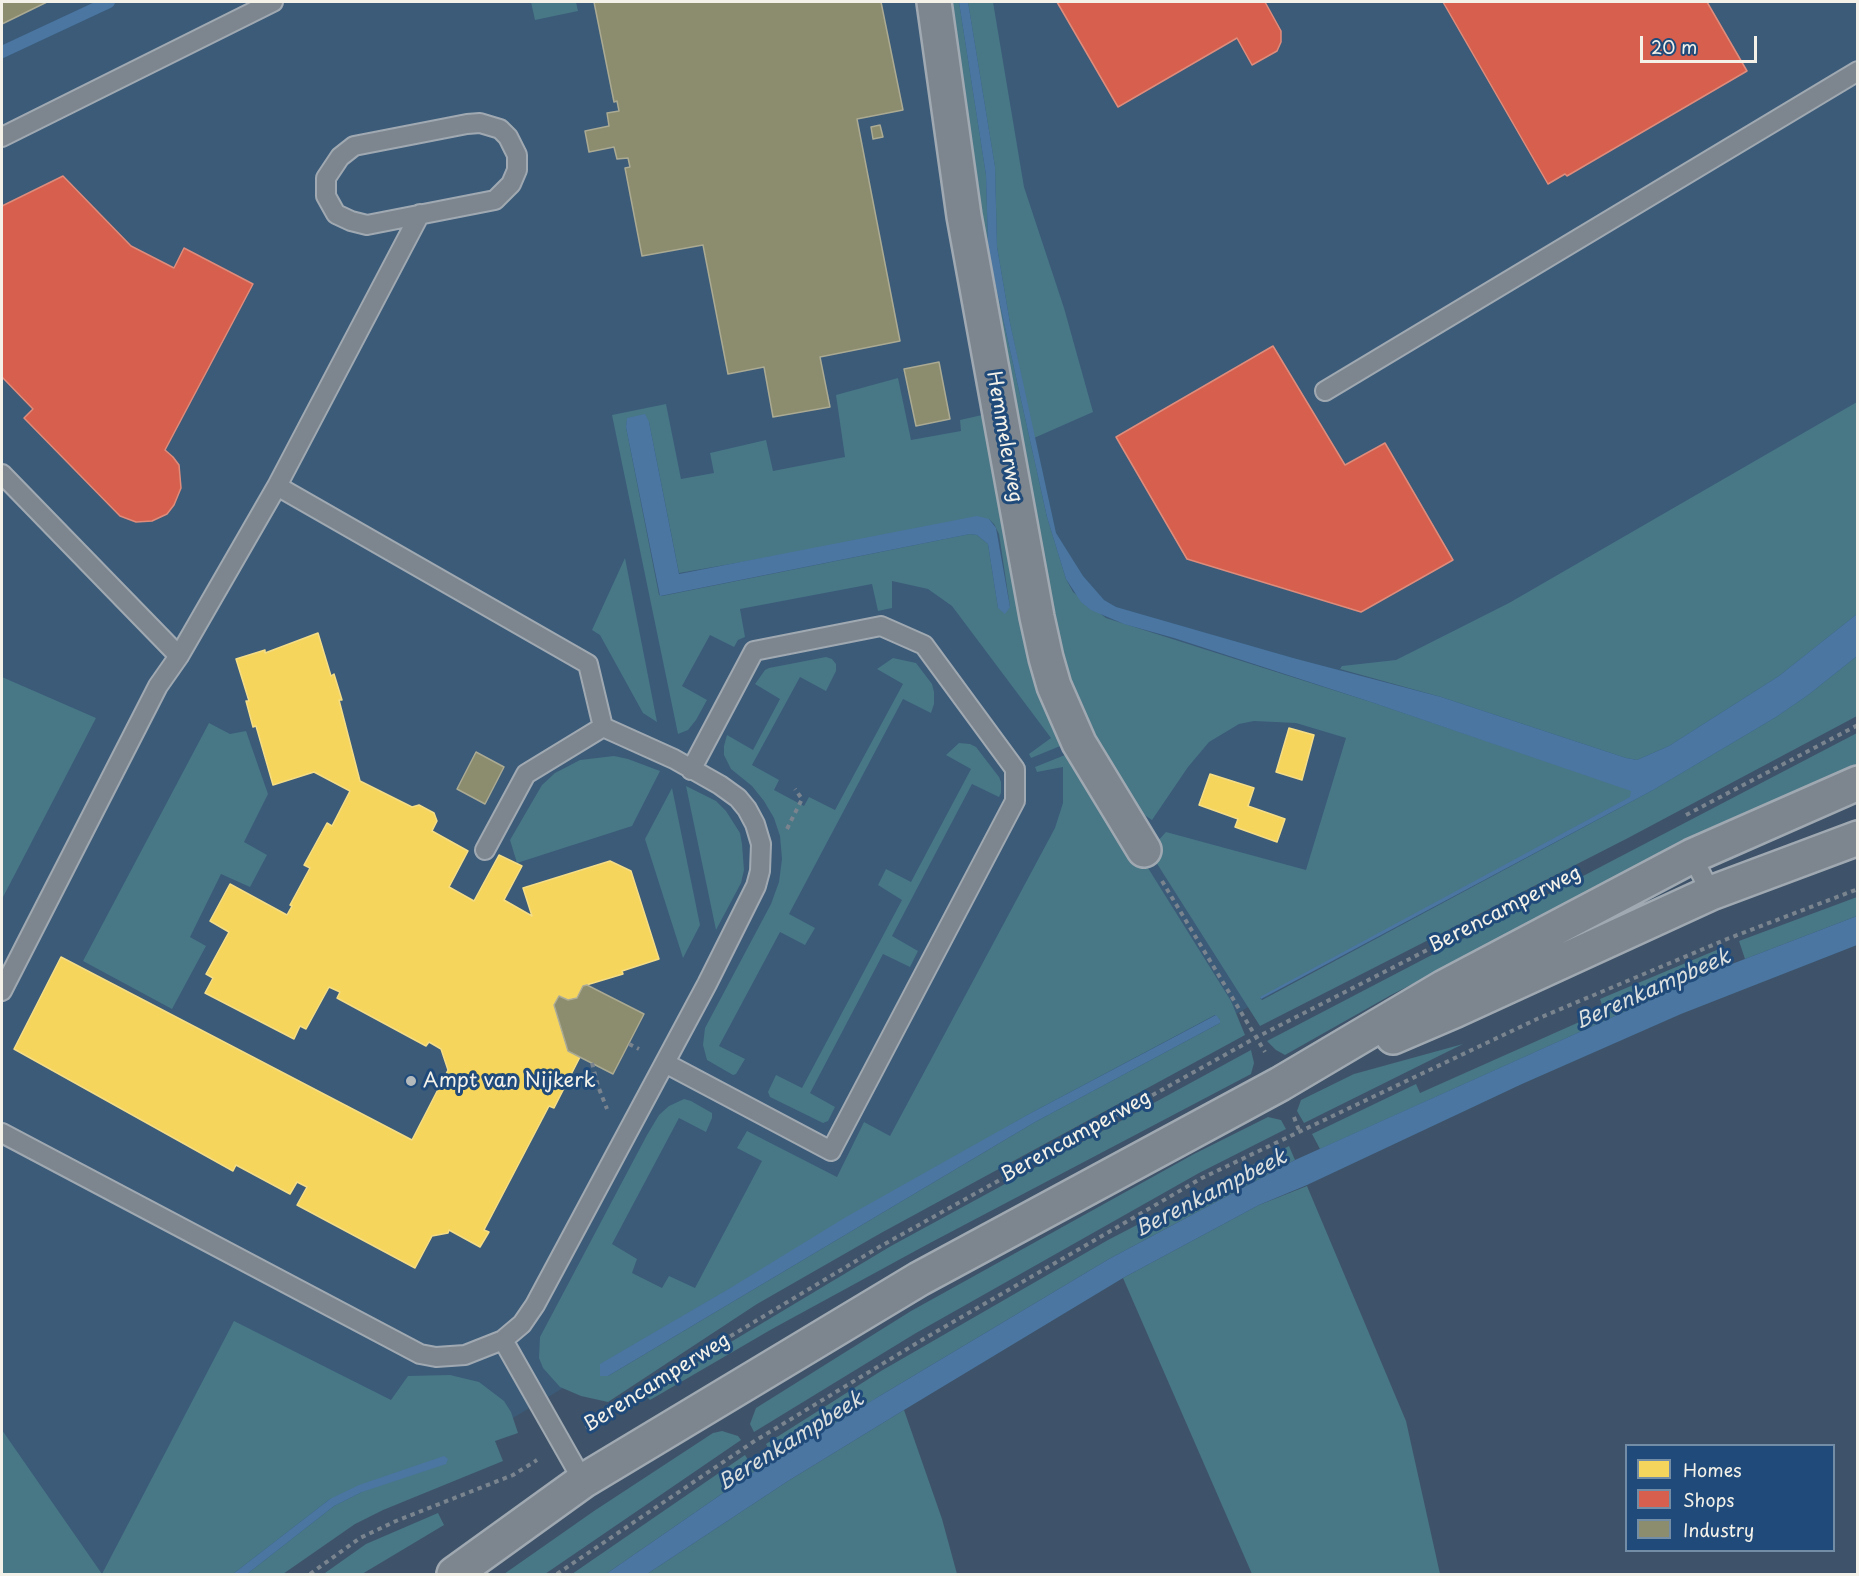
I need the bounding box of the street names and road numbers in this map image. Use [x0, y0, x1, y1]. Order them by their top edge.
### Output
street label: Hemmelerweg [981, 369, 1027, 505]
street label: Berencamperweg [1425, 861, 1585, 959]
street label: Berencamperweg [997, 1086, 1155, 1188]
street label: Berencamperweg [579, 1328, 735, 1438]

